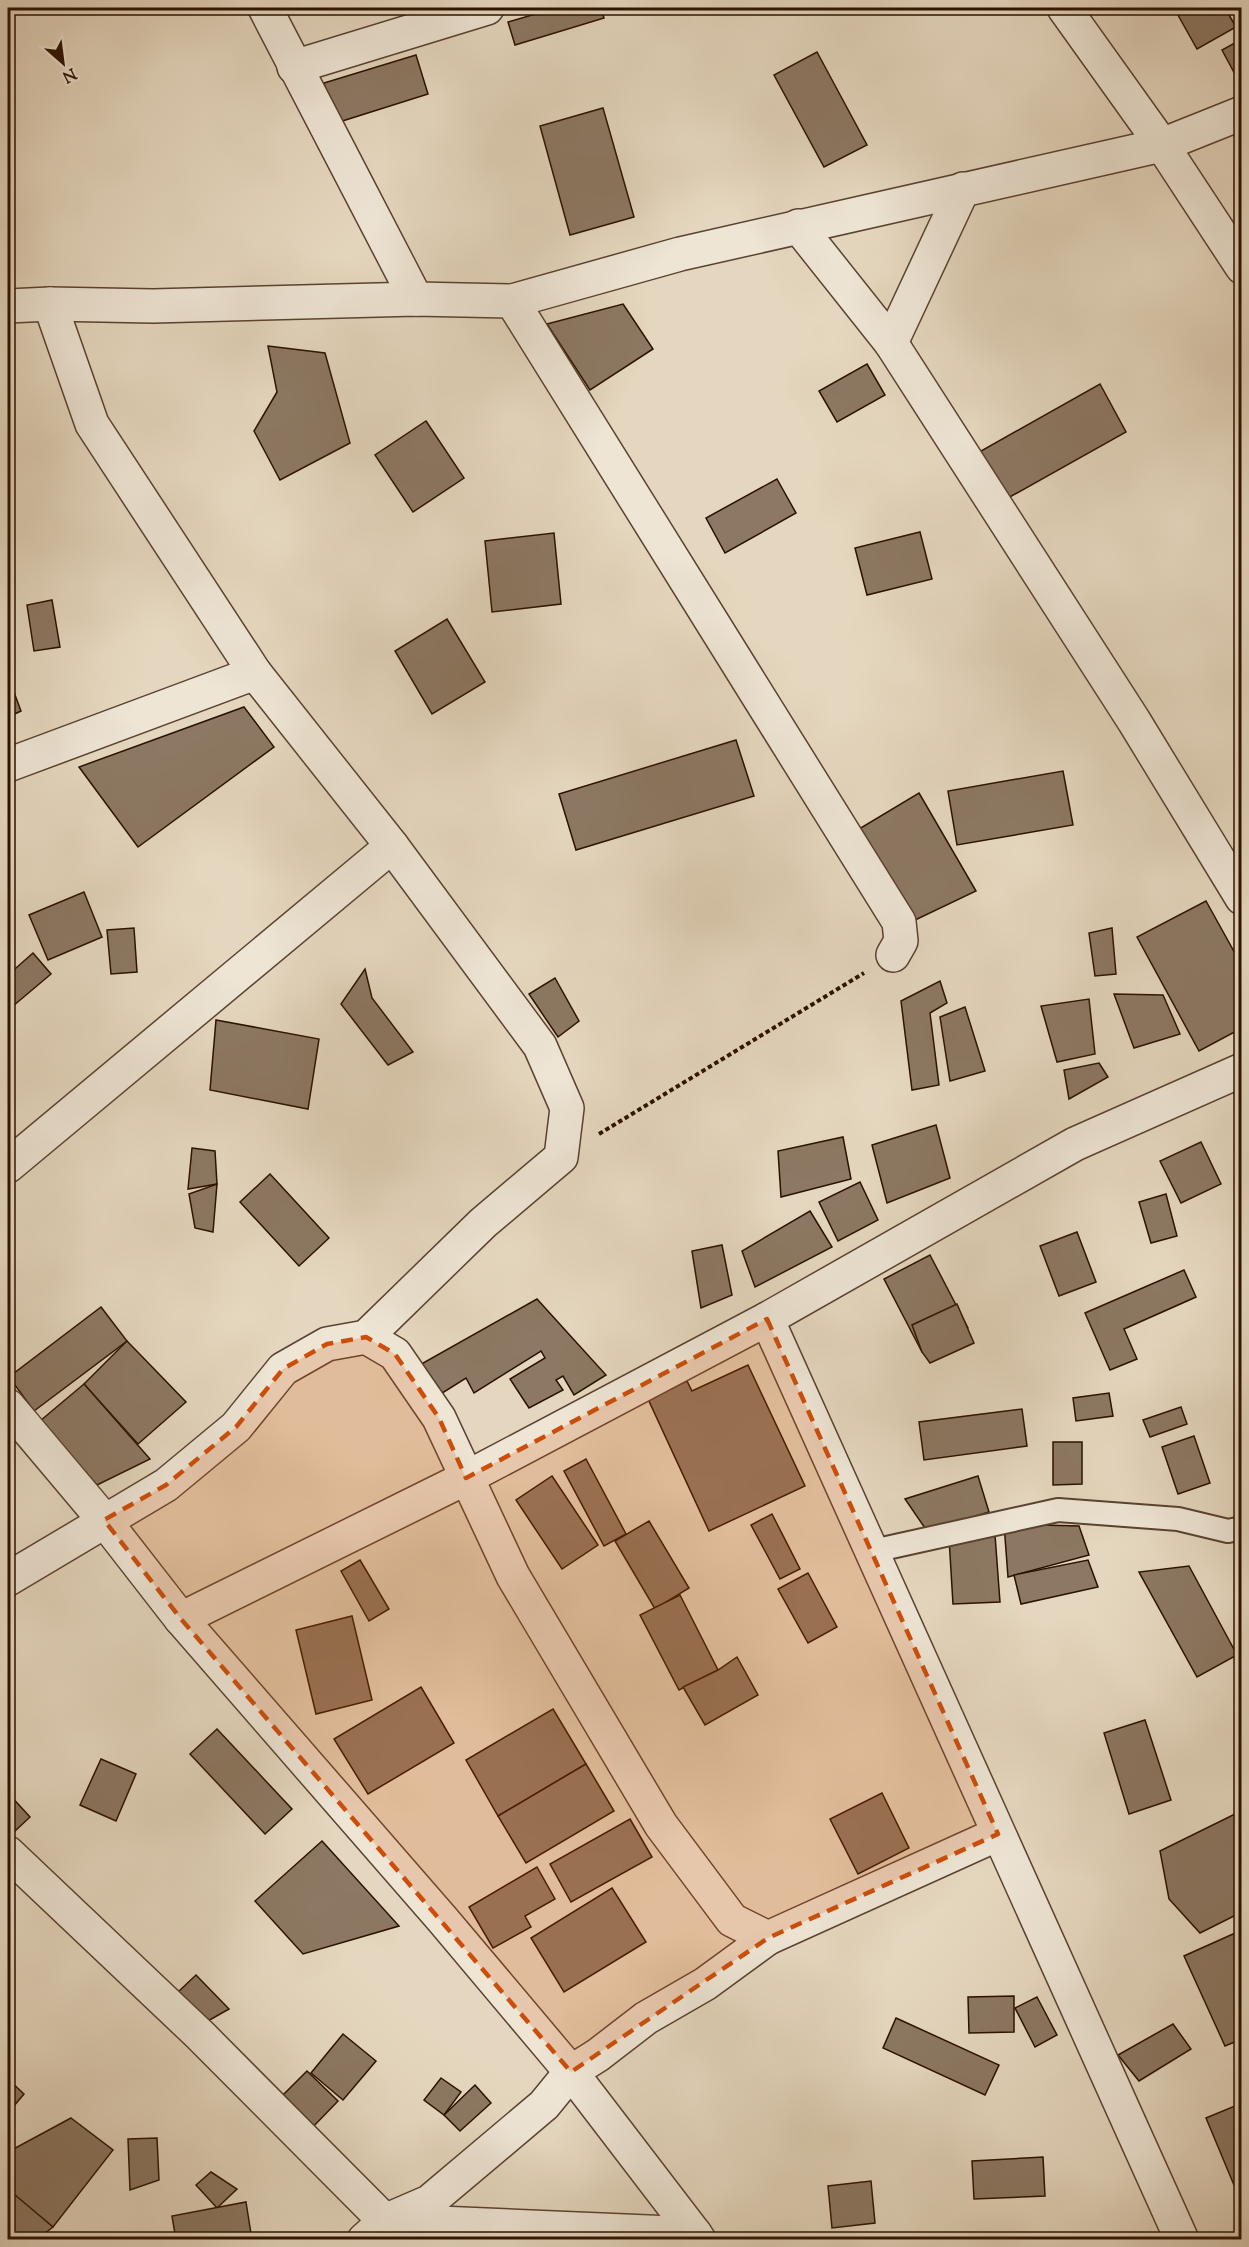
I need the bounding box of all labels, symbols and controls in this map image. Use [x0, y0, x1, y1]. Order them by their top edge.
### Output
north arrow [33, 33, 93, 93]
text: N [58, 61, 80, 87]

